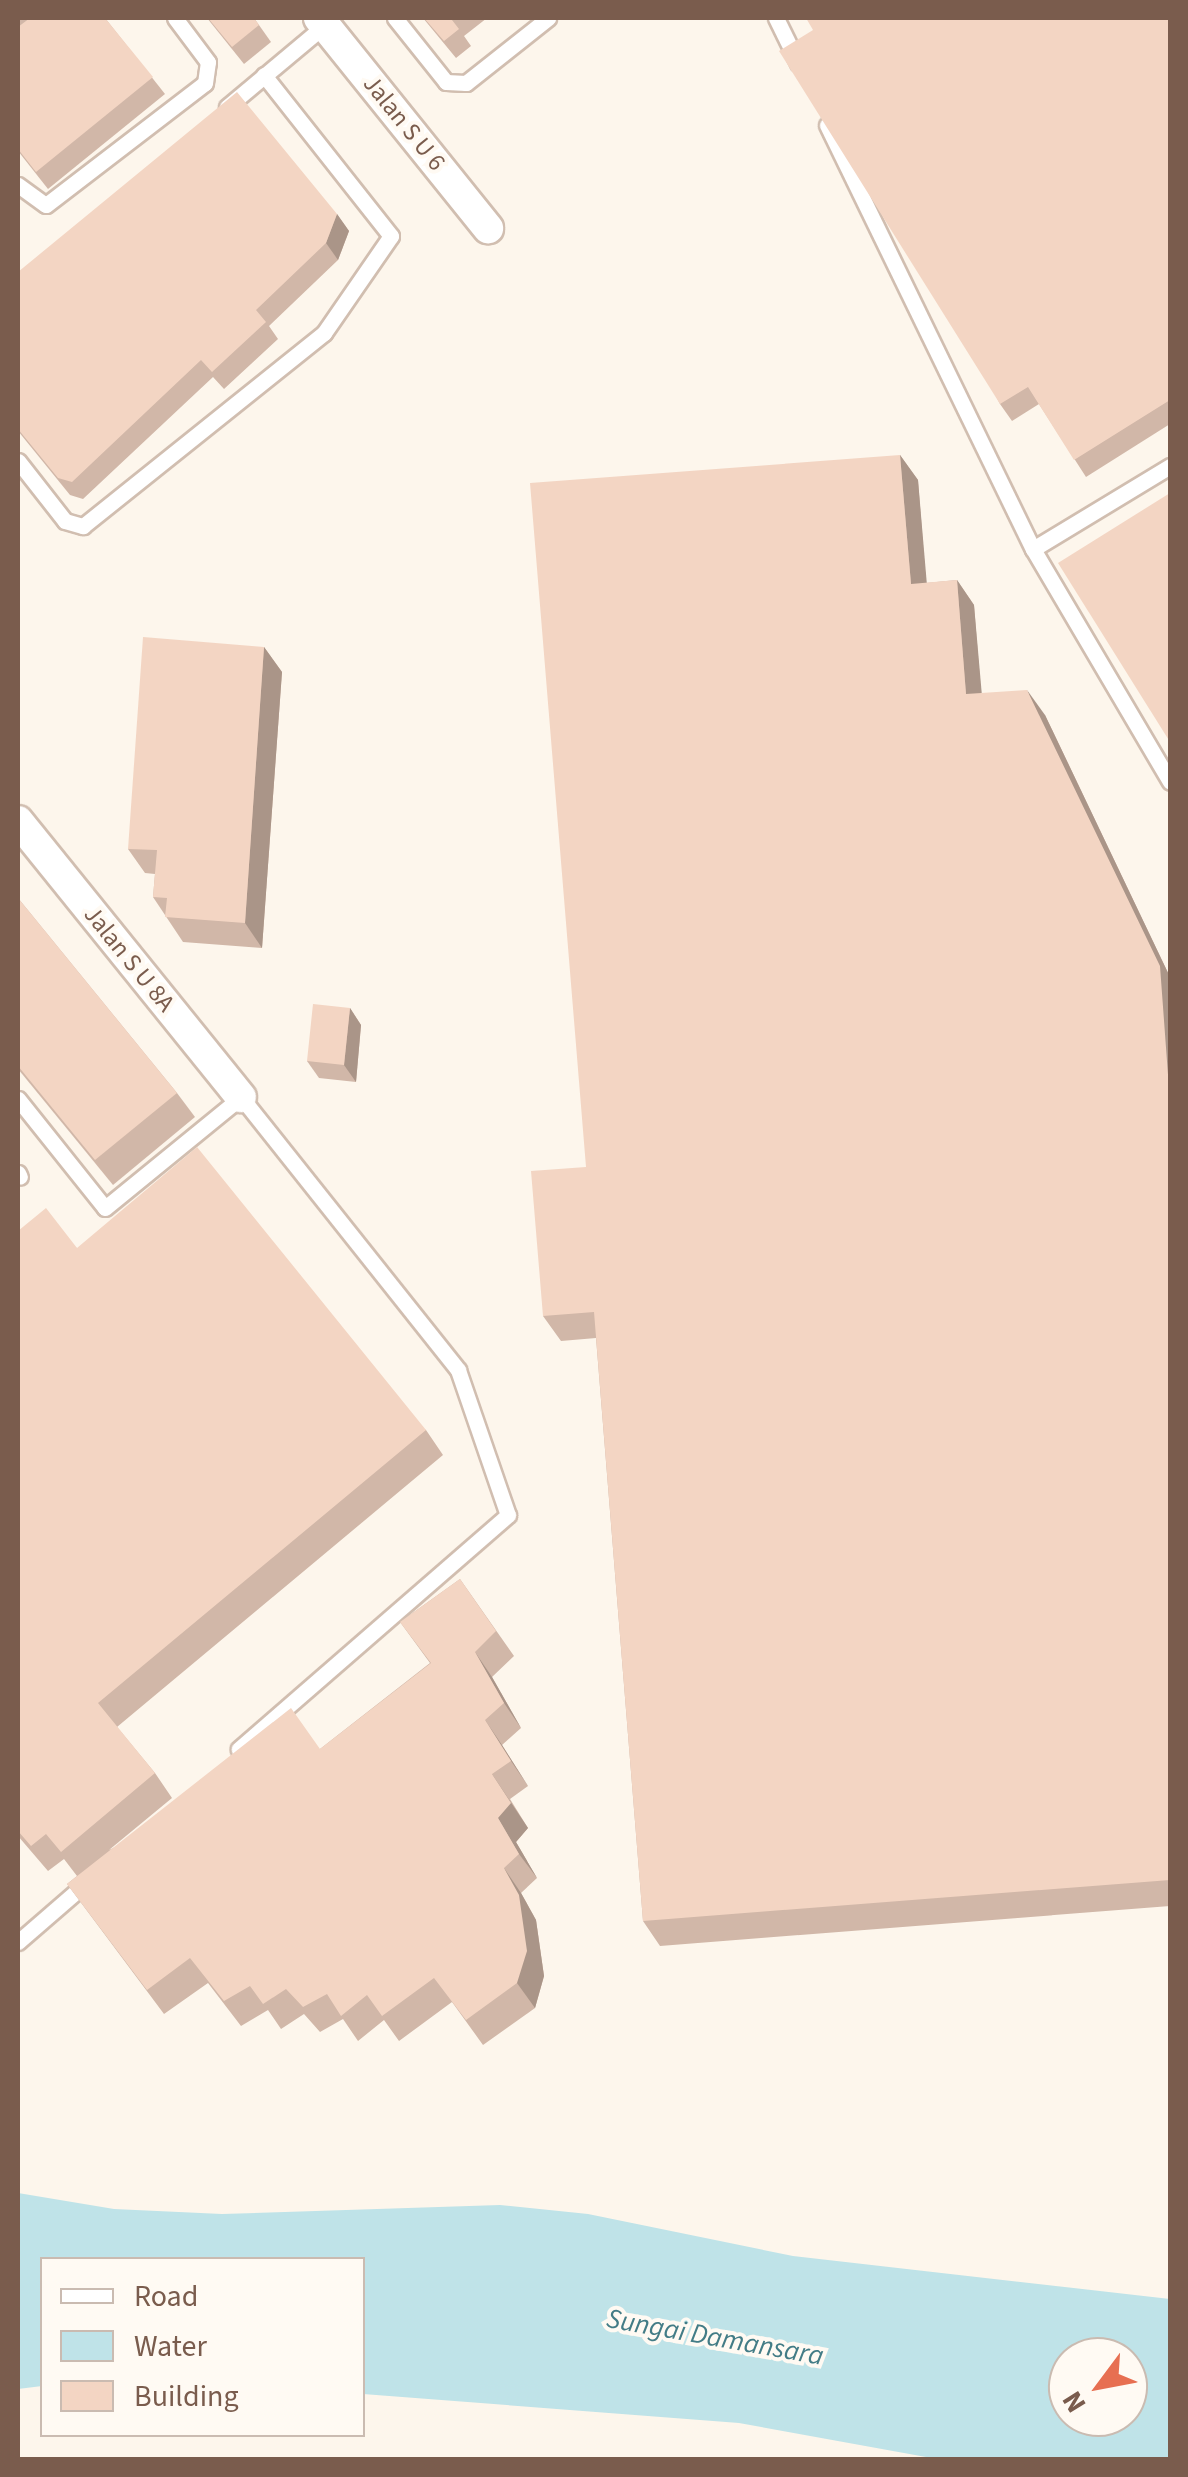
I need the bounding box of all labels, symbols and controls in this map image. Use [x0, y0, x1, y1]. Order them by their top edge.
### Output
street label: Jalan S U 6 [356, 69, 452, 177]
street label: Jalan S U 8A [77, 900, 181, 1018]
legend [40, 2257, 365, 2437]
text: Road [134, 2275, 198, 2318]
water label: Sungai Damansara [604, 2301, 826, 2373]
text: Water [134, 2325, 207, 2368]
north arrow [1048, 2337, 1148, 2437]
text: Building [134, 2375, 239, 2418]
text: N [1052, 2383, 1096, 2420]

